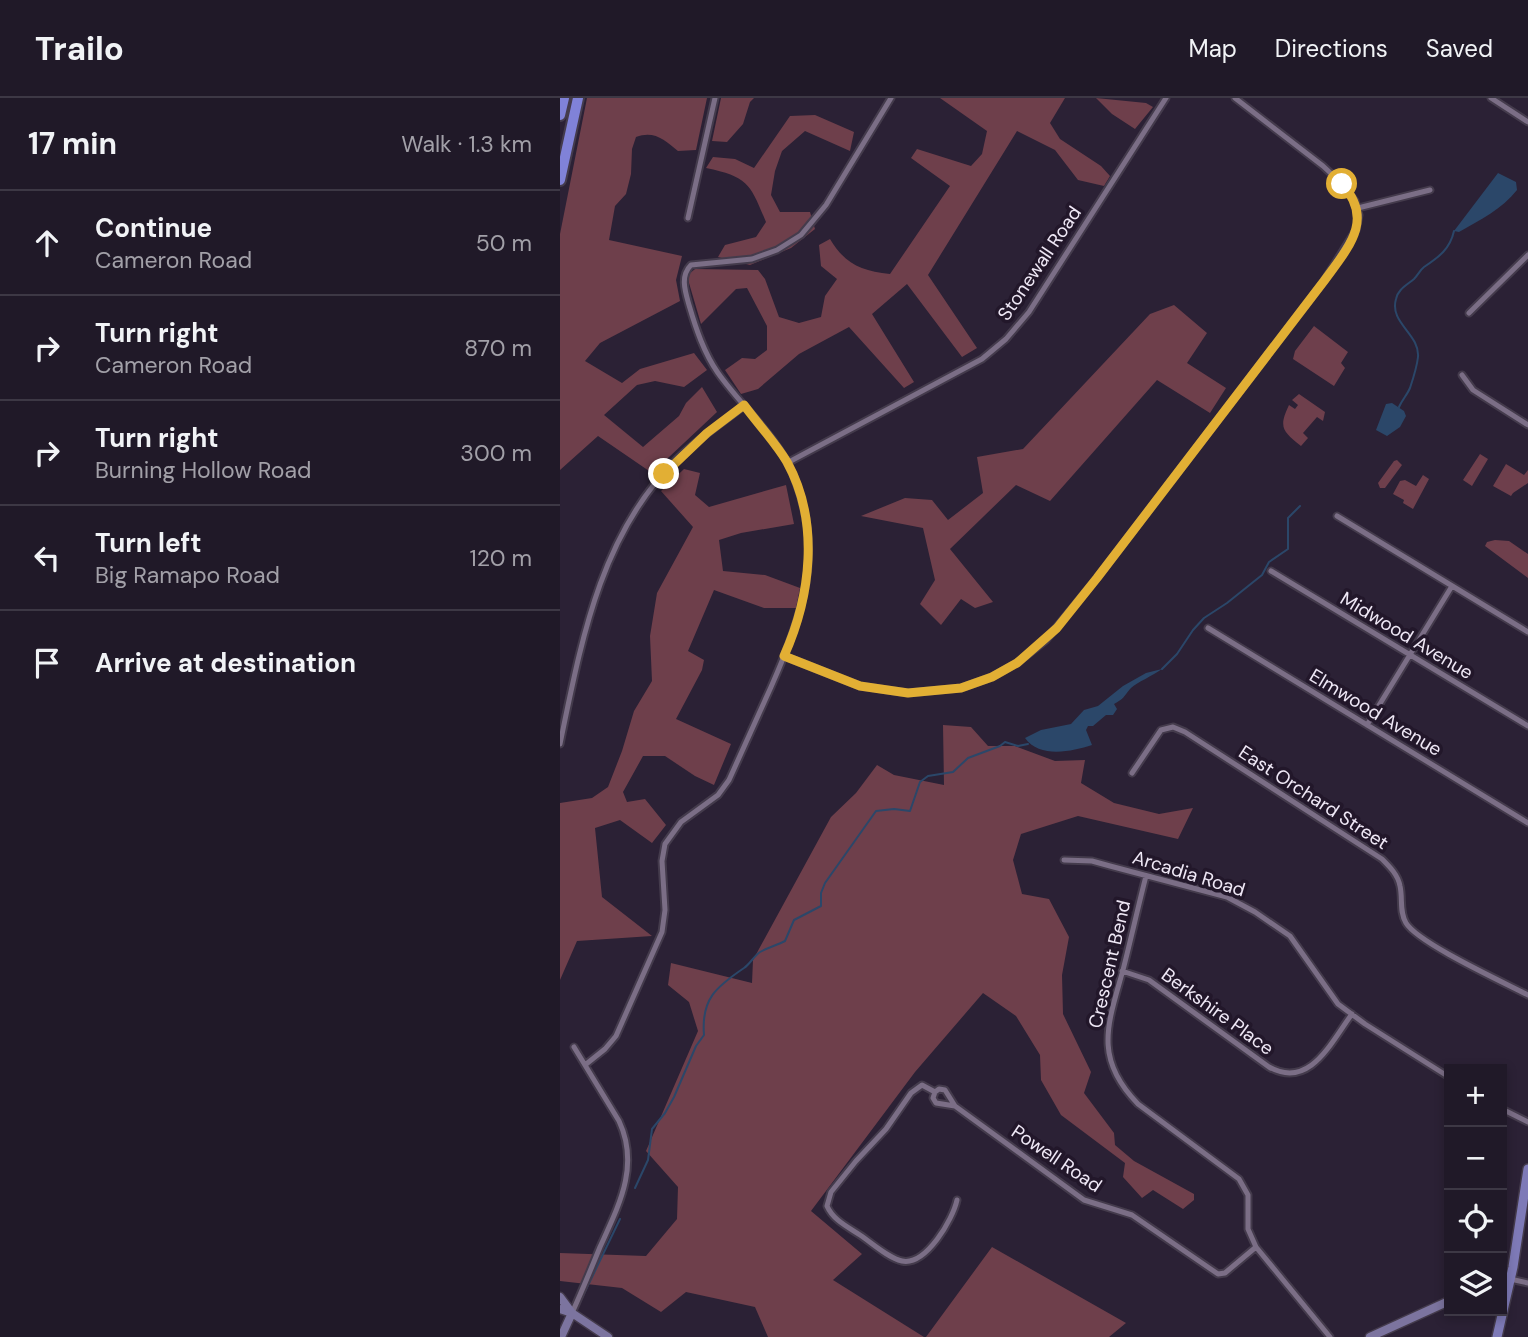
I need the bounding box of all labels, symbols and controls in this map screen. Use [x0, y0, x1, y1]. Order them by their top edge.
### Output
text: Trailo [35, 27, 124, 70]
text: Map [1189, 33, 1237, 64]
text: Directions [1275, 33, 1388, 64]
text: Saved [1426, 33, 1493, 64]
text: 17 min [28, 124, 117, 163]
text: Walk · 1.3 km [401, 129, 532, 159]
route start [1326, 168, 1357, 199]
street label: Stonewall Road [992, 201, 1087, 325]
text: Continue [95, 211, 212, 245]
icon: ahead [28, 224, 66, 262]
text: 50 m [476, 228, 532, 258]
text: Cameron Road [95, 245, 252, 275]
text: Turn right [95, 316, 219, 350]
icon: right [28, 329, 66, 367]
text: 870 m [464, 333, 532, 363]
text: Cameron Road [95, 350, 252, 380]
text: Turn right [95, 421, 219, 455]
icon: right [28, 434, 66, 472]
text: 300 m [460, 438, 532, 468]
text: Burning Hollow Road [95, 455, 311, 485]
route end [648, 458, 679, 489]
text: Turn left [95, 526, 202, 560]
icon: left [28, 539, 66, 577]
text: 120 m [469, 543, 532, 573]
text: Big Ramapo Road [95, 560, 280, 590]
street label: Midwood Avenue [1336, 586, 1478, 685]
icon: arrive [28, 644, 66, 682]
text: Arrive at destination [95, 646, 356, 680]
street label: Elmwood Avenue [1305, 663, 1447, 762]
street label: East Orchard Street [1234, 740, 1393, 855]
street label: Arcadia Road [1129, 844, 1248, 902]
street label: Crescent Bend [1083, 898, 1136, 1031]
street label: Berkshire Place [1157, 962, 1279, 1061]
map controls [1444, 1064, 1507, 1316]
button: + [1444, 1064, 1507, 1127]
street label: Powell Road [1007, 1119, 1107, 1198]
button: − [1444, 1127, 1507, 1190]
button: locate [1444, 1190, 1507, 1253]
button: layers [1444, 1253, 1507, 1316]

